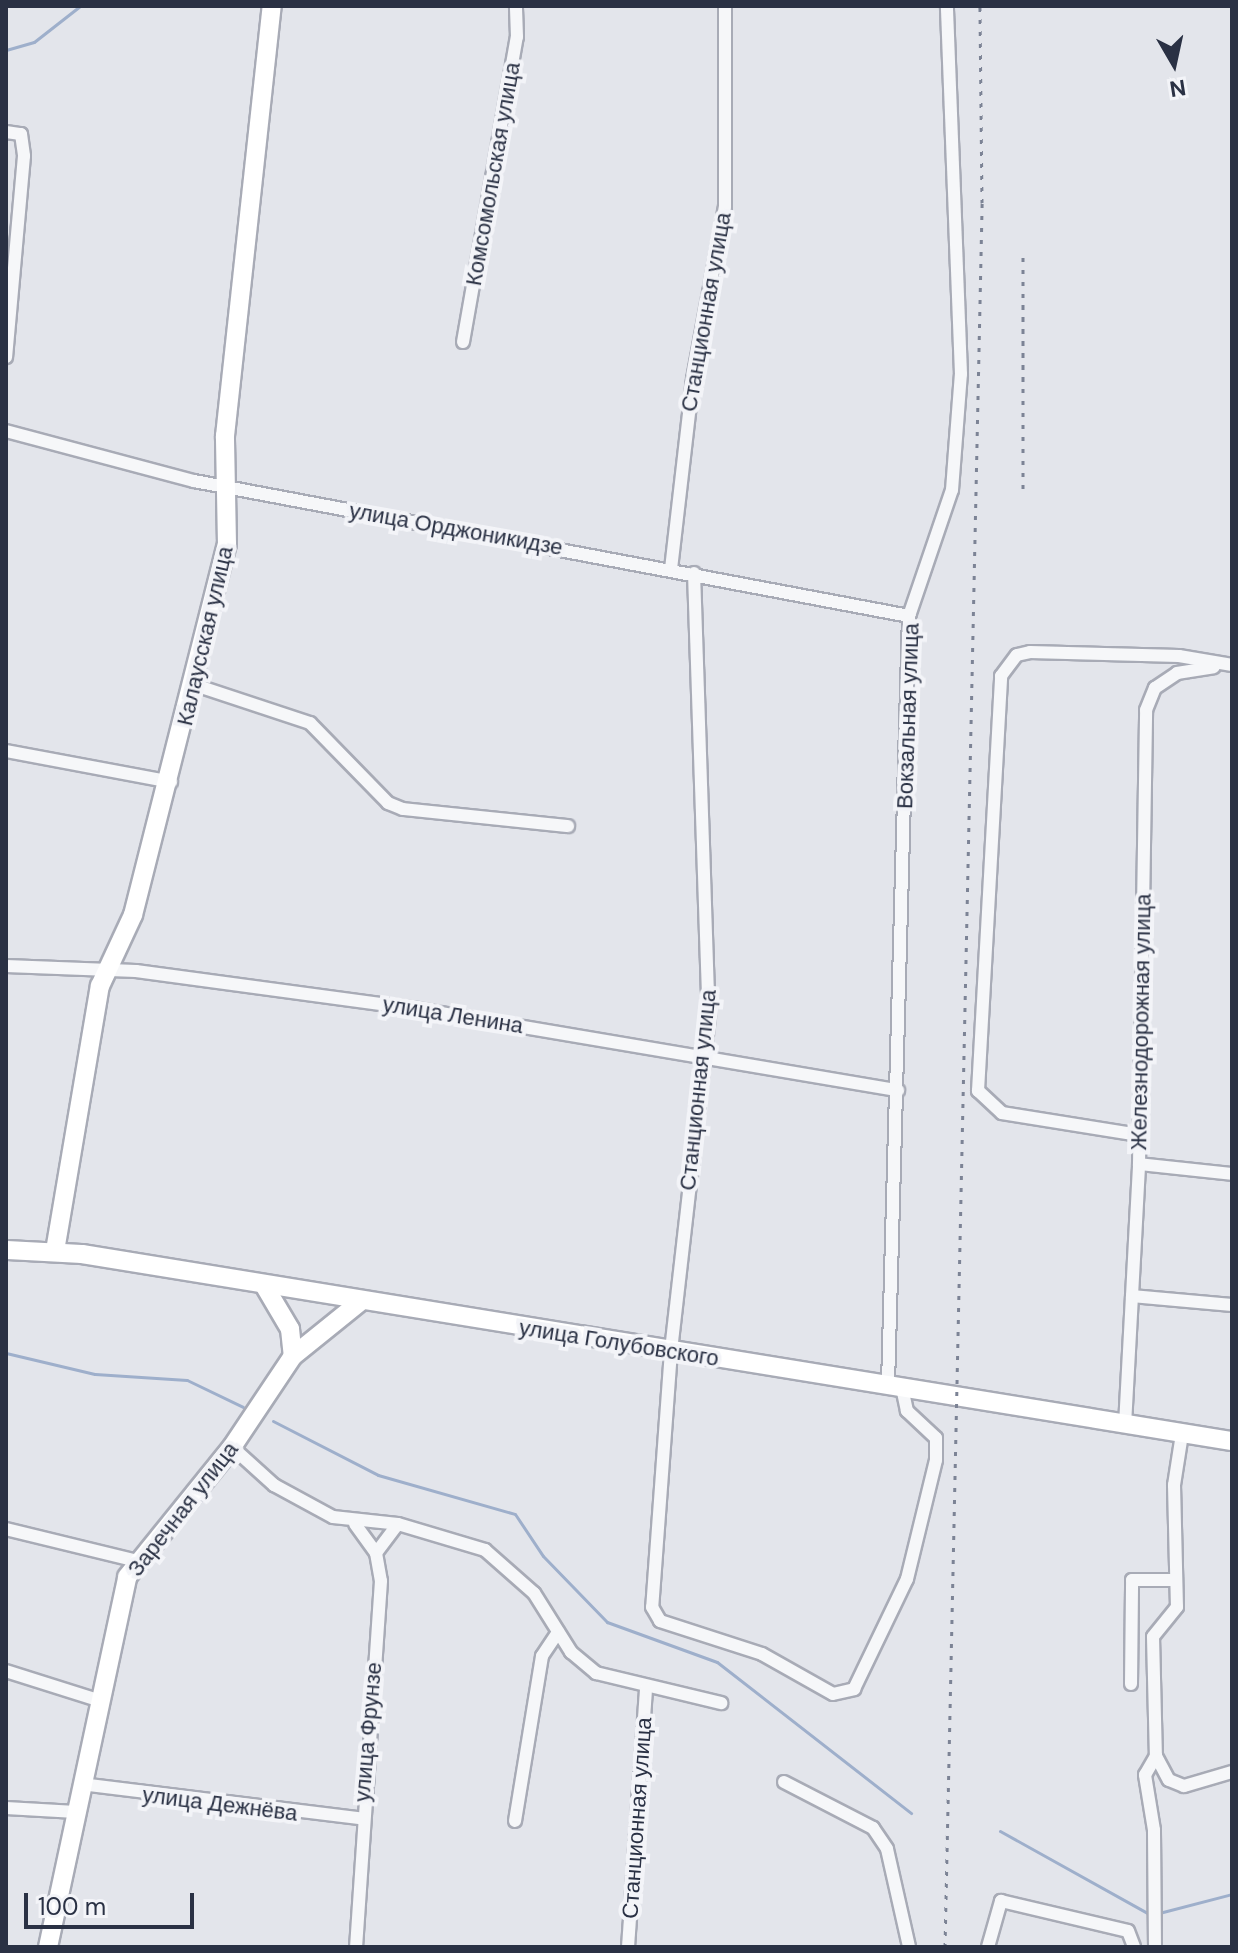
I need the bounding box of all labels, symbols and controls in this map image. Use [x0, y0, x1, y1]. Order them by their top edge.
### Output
north arrow [1134, 24, 1214, 104]
street label: Комсомольская улица [460, 60, 526, 288]
text: N [1168, 73, 1188, 104]
street label: Станционная улица [675, 210, 737, 414]
street label: улица Орджоникидзе [347, 497, 565, 561]
street label: Калаусская улица [172, 544, 238, 728]
street label: Вокзальная улица [892, 623, 924, 809]
street label: Железнодорожная улица [1126, 893, 1156, 1151]
street label: Станционная улица [674, 988, 722, 1192]
street label: улица Ленина [381, 991, 525, 1039]
street label: улица Голубовского [517, 1314, 721, 1372]
street label: Заречная улица [122, 1437, 244, 1581]
street label: улица Фрунзе [349, 1661, 387, 1803]
street label: Станционная улица [617, 1716, 657, 1920]
street label: улица Дежнёва [141, 1781, 299, 1827]
scale bar [28, 1877, 198, 1927]
text: 100 m [38, 1891, 106, 1922]

